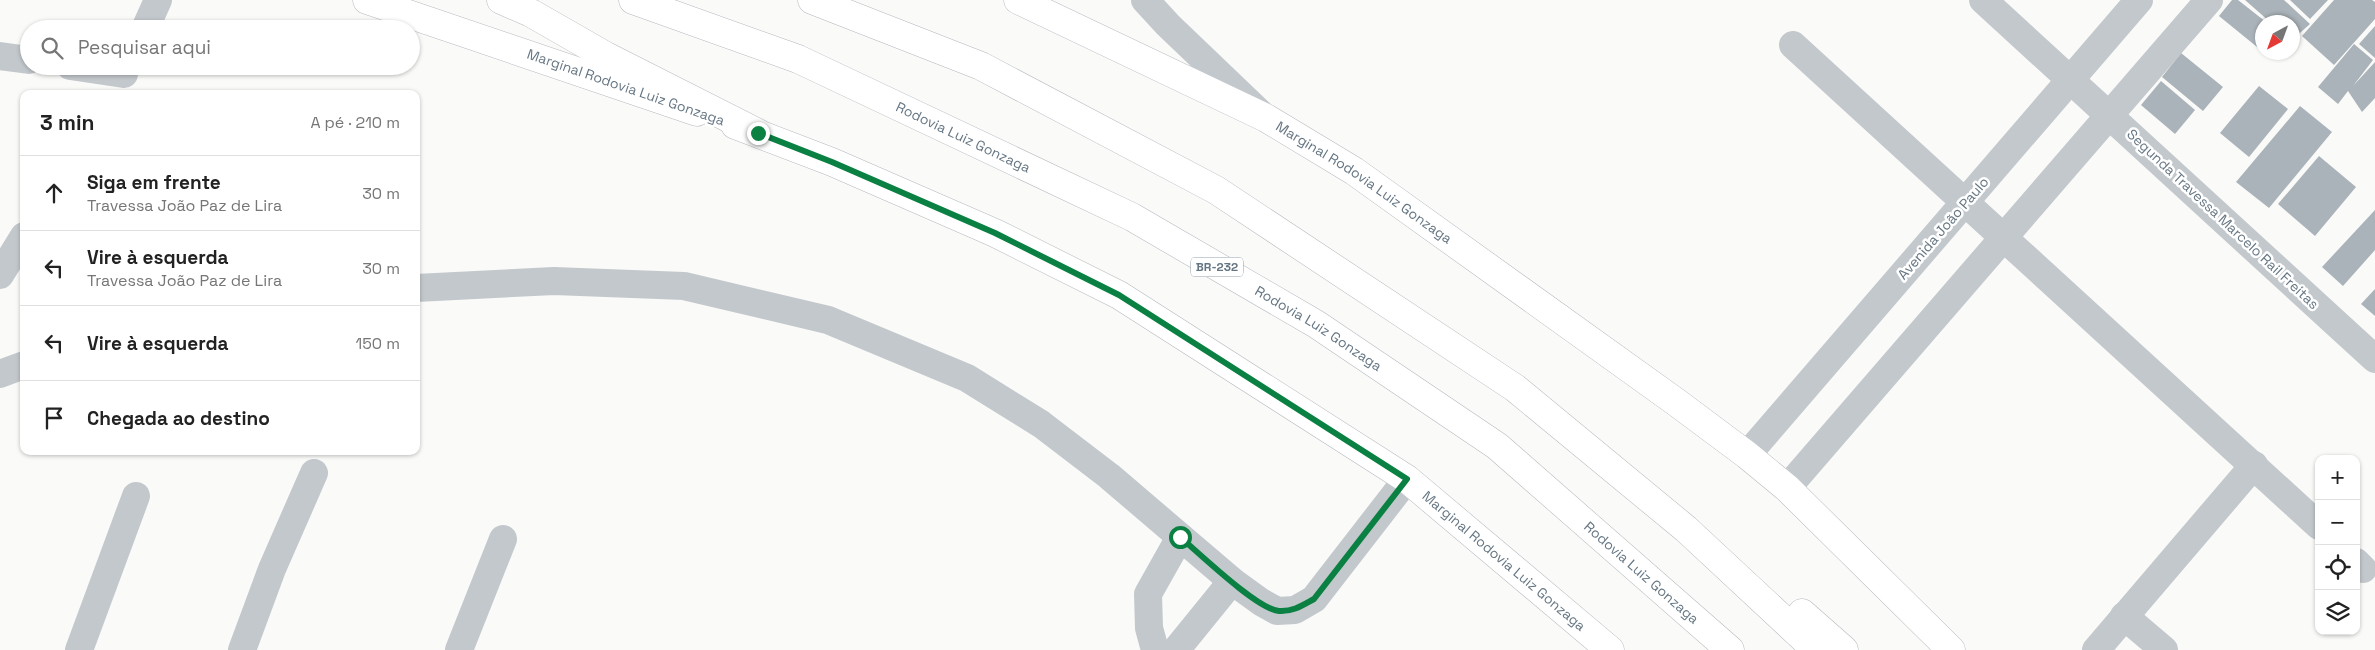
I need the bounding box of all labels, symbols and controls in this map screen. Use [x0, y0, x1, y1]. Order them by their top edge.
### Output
north arrow [2255, 15, 2300, 60]
search box [20, 20, 420, 75]
icon: search [38, 34, 66, 62]
text: Pesquisar aqui [78, 35, 211, 60]
street label: Marginal Rodovia Luiz Gonzaga [525, 45, 727, 129]
street label: Rodovia Luiz Gonzaga [893, 98, 1033, 177]
text: 3 min [40, 109, 95, 136]
text: A pé · 210 m [311, 112, 400, 133]
street label: Marginal Rodovia Luiz Gonzaga [1273, 117, 1456, 248]
route end [747, 122, 770, 145]
street label: Segunda Travessa Marcelo Rail Freitas [2123, 125, 2323, 313]
text: Siga em frente [87, 170, 221, 195]
street label: Avenida João Paulo [1893, 173, 1993, 283]
icon: ahead [40, 179, 68, 207]
text: 30 m [362, 183, 400, 204]
text: Travessa João Paz de Lira [87, 195, 282, 216]
text: Vire à esquerda [87, 245, 229, 270]
icon: left [40, 254, 68, 282]
text: 30 m [362, 258, 400, 279]
road number: BR-232 [1191, 258, 1243, 276]
text: Travessa João Paz de Lira [87, 270, 282, 291]
street label: Rodovia Luiz Gonzaga [1252, 282, 1386, 375]
icon: left [40, 329, 68, 357]
text: Vire à esquerda [87, 331, 229, 356]
text: 150 m [356, 333, 400, 354]
icon: arrive [40, 404, 68, 432]
text: Chegada ao destino [87, 406, 270, 431]
map controls [2315, 455, 2360, 635]
button: + [2315, 455, 2360, 500]
street label: Marginal Rodovia Luiz Gonzaga [1419, 487, 1590, 635]
button: − [2315, 500, 2360, 545]
street label: Rodovia Luiz Gonzaga [1580, 517, 1703, 628]
route start [1169, 526, 1192, 549]
button: locate [2315, 545, 2360, 590]
button: layers [2315, 590, 2360, 635]

